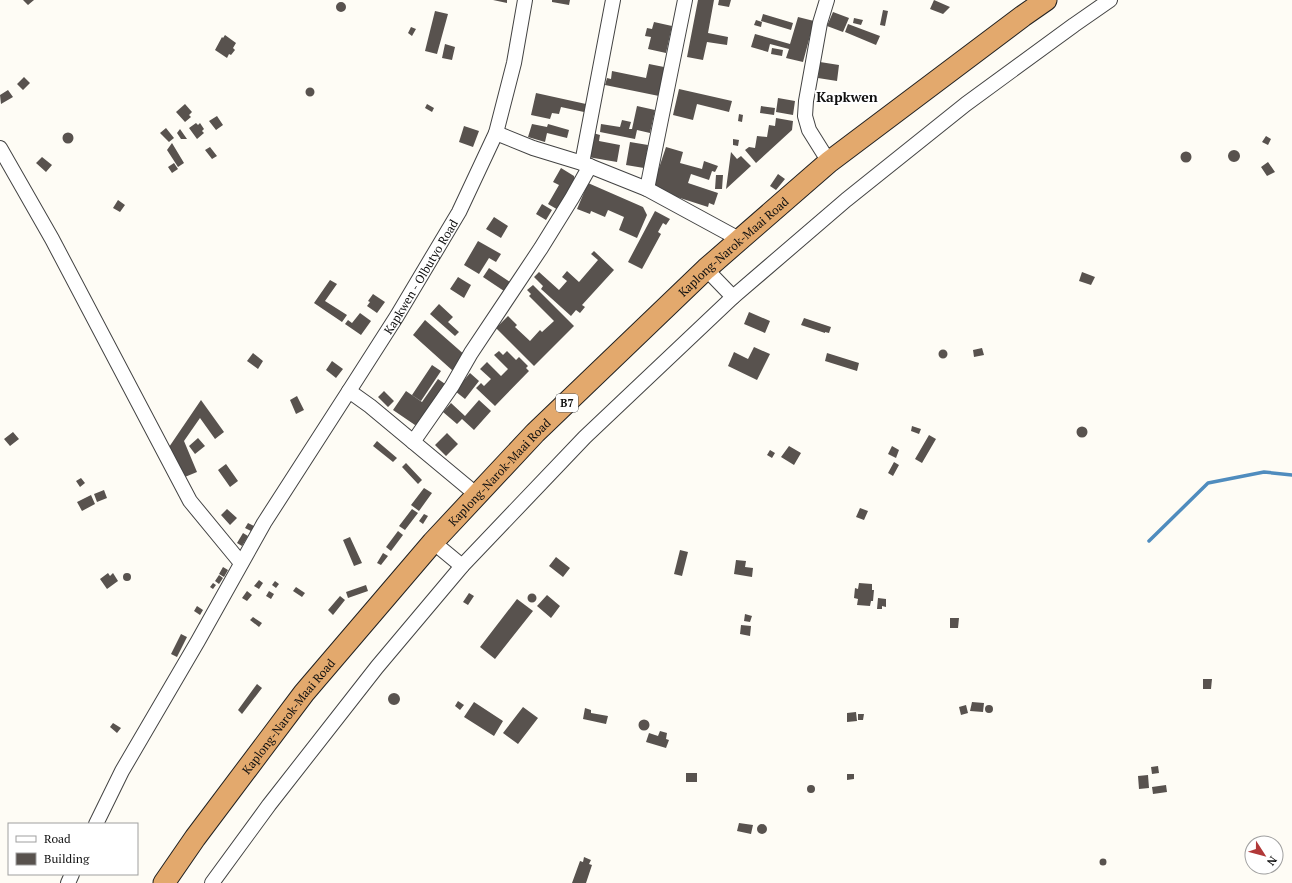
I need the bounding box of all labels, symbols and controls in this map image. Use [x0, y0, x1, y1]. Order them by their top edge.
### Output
district label: Kapkwen [816, 87, 878, 106]
street label: Kaplong-Narok-Maai Road [675, 193, 791, 299]
street label: Kapkwen - Olbutyo Road [380, 216, 461, 337]
road number: B7 [556, 394, 578, 412]
street label: Kaplong-Narok-Maai Road [445, 415, 554, 529]
street label: Kaplong-Narok-Maai Road [238, 655, 338, 777]
legend [8, 823, 138, 875]
text: Road [44, 831, 71, 846]
north arrow [1244, 835, 1284, 875]
text: Building [44, 851, 90, 866]
text: N [1264, 853, 1280, 869]

